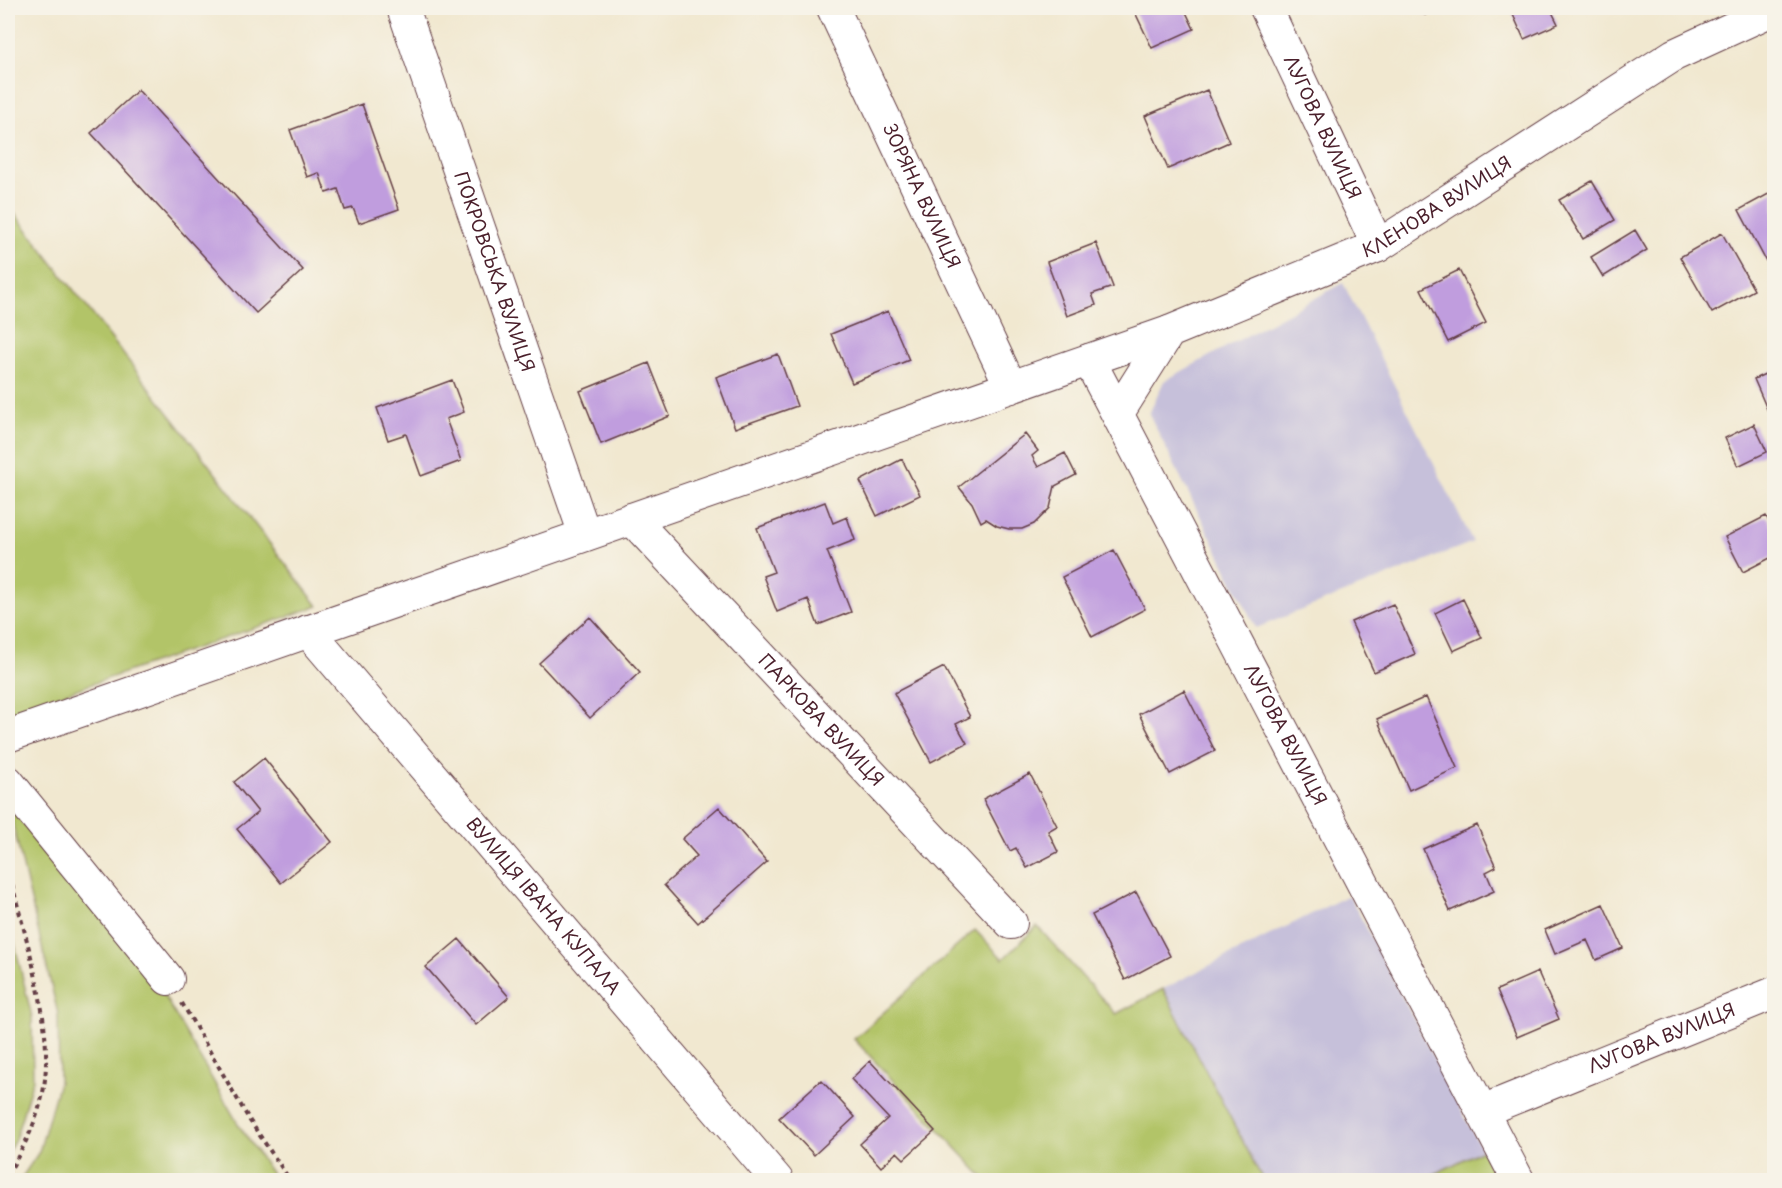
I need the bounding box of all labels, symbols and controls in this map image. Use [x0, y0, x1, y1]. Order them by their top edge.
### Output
street label: ЛУГОВА ВУЛИЦЯ [1278, 50, 1369, 203]
street label: ЗОРЯНА ВУЛИЦЯ [877, 119, 968, 272]
street label: КЛЕНОВА ВУЛИЦЯ [1357, 148, 1516, 263]
street label: ПОКРОВСЬКА ВУЛИЦЯ [448, 167, 543, 375]
street label: ПАРКОВА ВУЛИЦЯ [753, 647, 891, 792]
street label: ЛУГОВА ВУЛИЦЯ [1238, 659, 1335, 810]
street label: ВУЛИЦЯ ІВАНА КУПАЛА [461, 811, 628, 1000]
street label: ЛУГОВА ВУЛИЦЯ [1584, 995, 1739, 1079]

